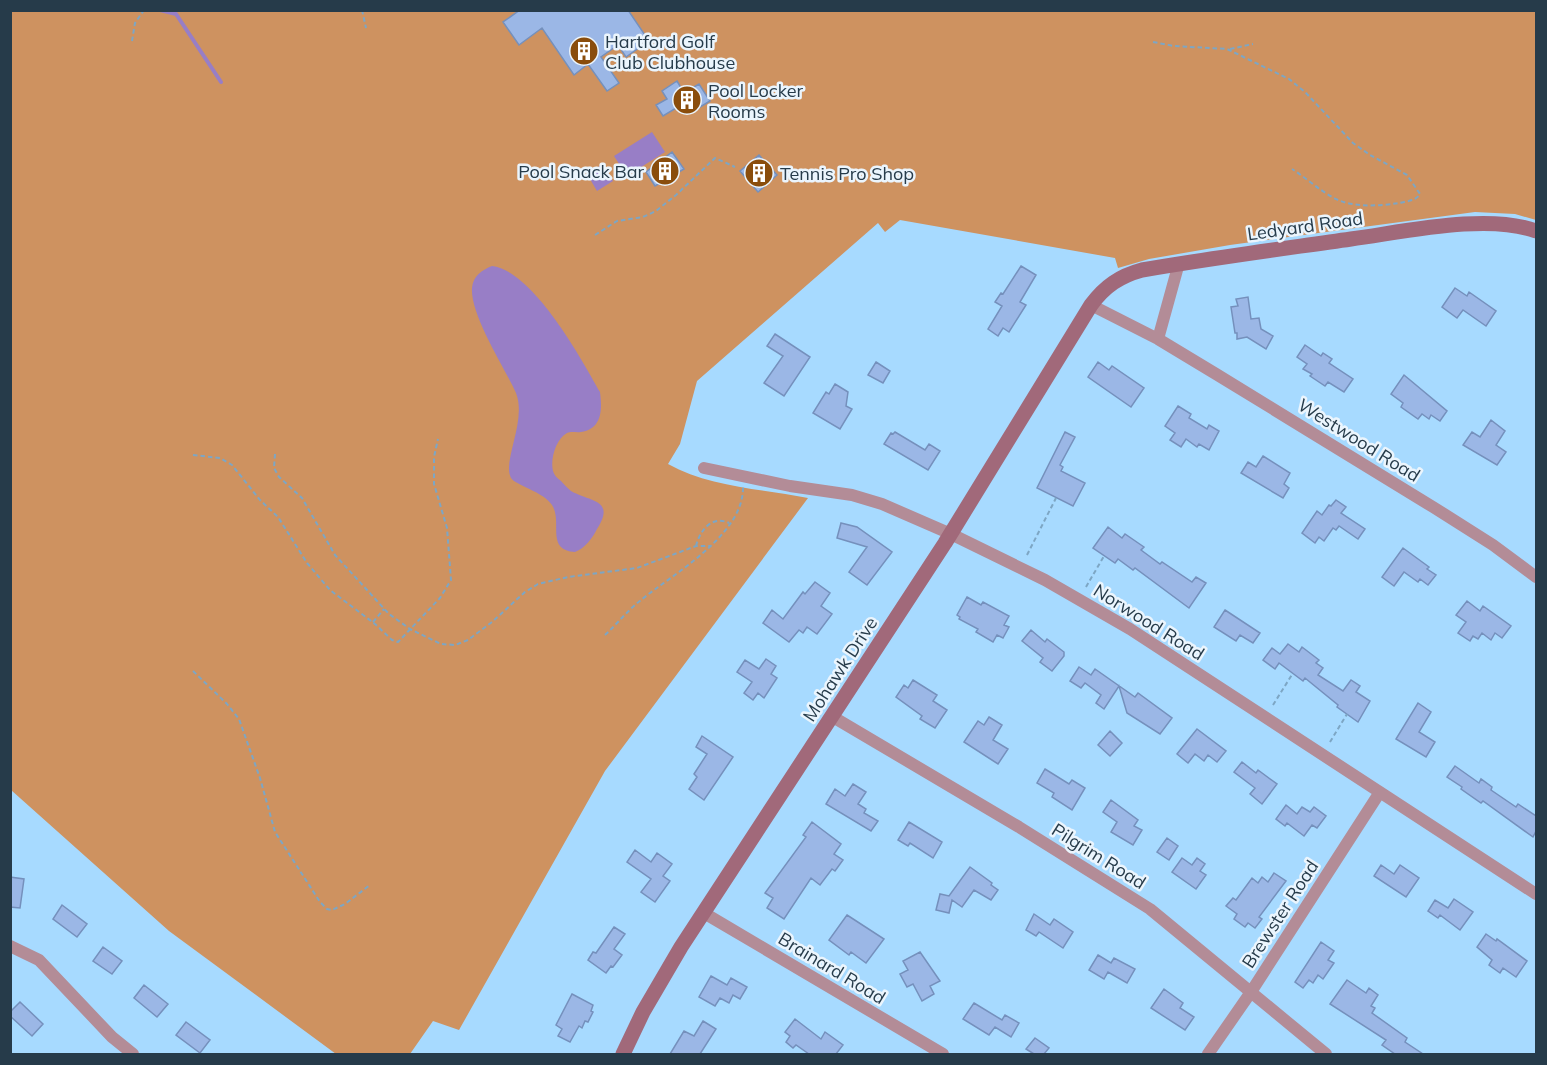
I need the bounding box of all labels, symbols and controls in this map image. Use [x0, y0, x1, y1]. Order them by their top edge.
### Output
place label: Hartford Golf Club Clubhouse [605, 30, 735, 74]
building icon: Hartford Golf Club Clubhouse [568, 35, 600, 67]
place label: Pool Locker Rooms [708, 79, 804, 123]
building icon: Pool Locker Rooms [671, 84, 703, 116]
building icon: Pool Snack Bar [649, 155, 681, 187]
building icon: Tennis Pro Shop [743, 157, 775, 189]
place label: Pool Snack Bar [518, 160, 644, 183]
place label: Tennis Pro Shop [780, 162, 914, 185]
street label: Ledyard Road [1246, 207, 1364, 245]
street label: Westwood Road [1294, 393, 1424, 487]
street label: Norwood Road [1089, 579, 1209, 665]
street label: Mohawk Drive [798, 612, 882, 726]
street label: Pilgrim Road [1048, 818, 1150, 894]
street label: Brewster Road [1237, 856, 1323, 972]
street label: Brainard Road [774, 927, 890, 1009]

